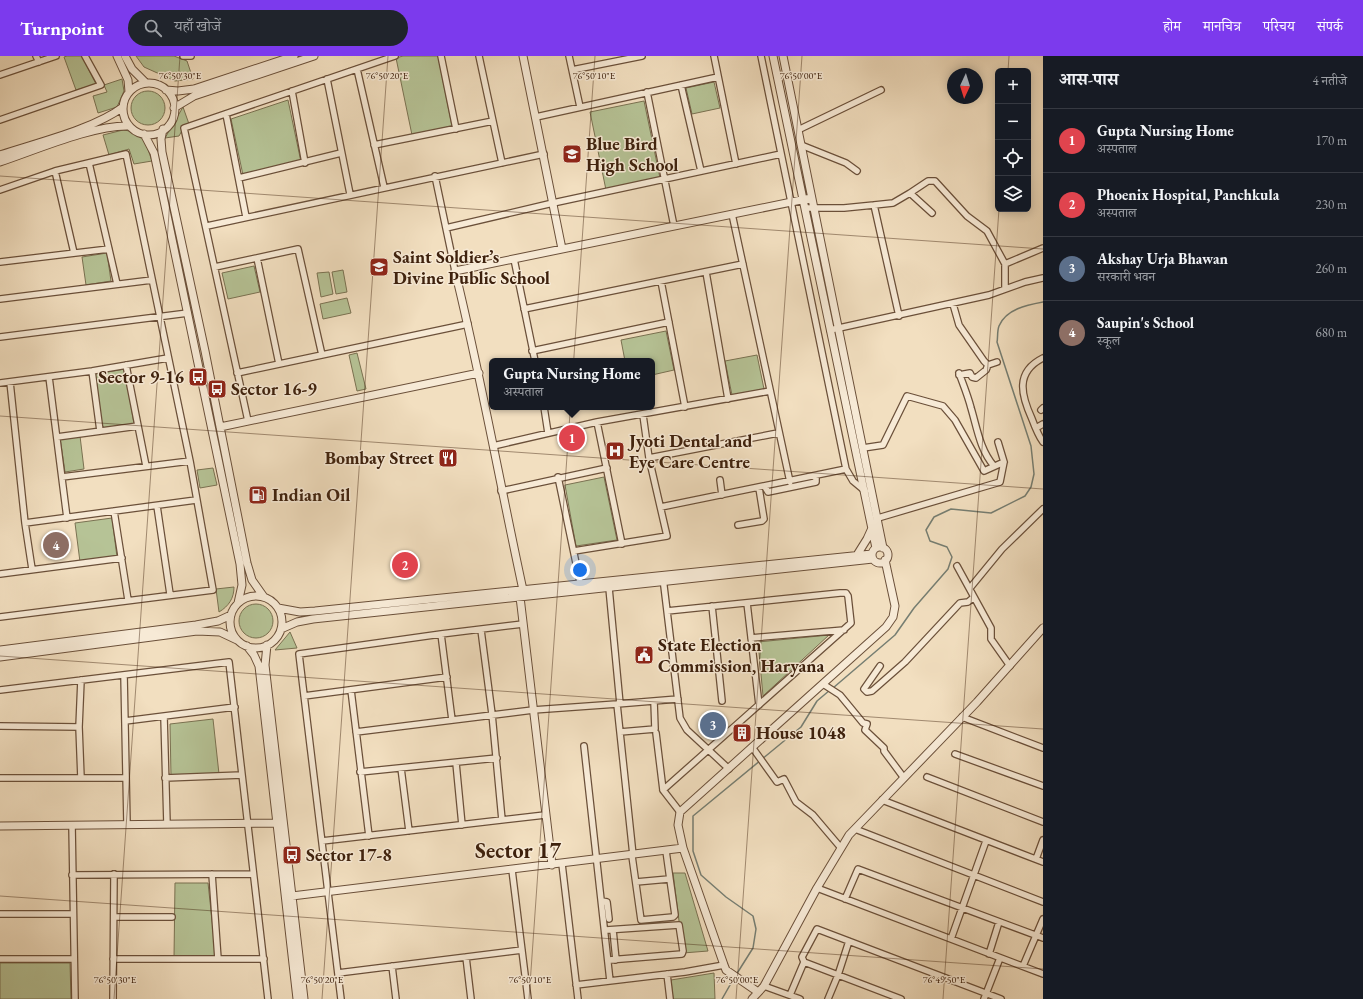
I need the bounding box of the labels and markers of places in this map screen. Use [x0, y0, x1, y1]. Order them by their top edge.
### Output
place label: Blue Bird High School [586, 132, 678, 176]
school or university icon: Blue Bird High School [561, 143, 583, 165]
place label: Saint Soldier’s Divine Public School [393, 245, 550, 289]
school or university icon: Saint Soldier’s Divine Public School [368, 256, 390, 278]
place label: Sector 9-16 [98, 365, 184, 388]
bus stop icon: Sector 9-16 [187, 366, 209, 388]
place label: Sector 16-9 [231, 377, 317, 400]
bus stop icon: Sector 16-9 [206, 378, 228, 400]
pin: 1 [559, 423, 585, 453]
place label: Jyoti Dental and Eye Care Centre [627, 429, 753, 473]
hospital icon: Jyoti Dental and Eye Care Centre [604, 440, 626, 462]
place label: Bombay Street [325, 446, 434, 469]
restaurant icon: Bombay Street [437, 447, 459, 469]
place label: Indian Oil [272, 483, 350, 506]
fuel station icon: Indian Oil [247, 484, 269, 506]
pin: 4 [43, 530, 69, 560]
pin: 2 [392, 550, 418, 580]
place label: State Election Commission, Haryana [658, 633, 824, 677]
public building icon: State Election Commission, Haryana [633, 644, 655, 666]
pin: 3 [700, 710, 726, 740]
place label: House 1048 [756, 721, 846, 744]
building icon: House 1048 [731, 722, 753, 744]
place label: Sector 17-8 [306, 843, 392, 866]
bus stop icon: Sector 17-8 [281, 844, 303, 866]

